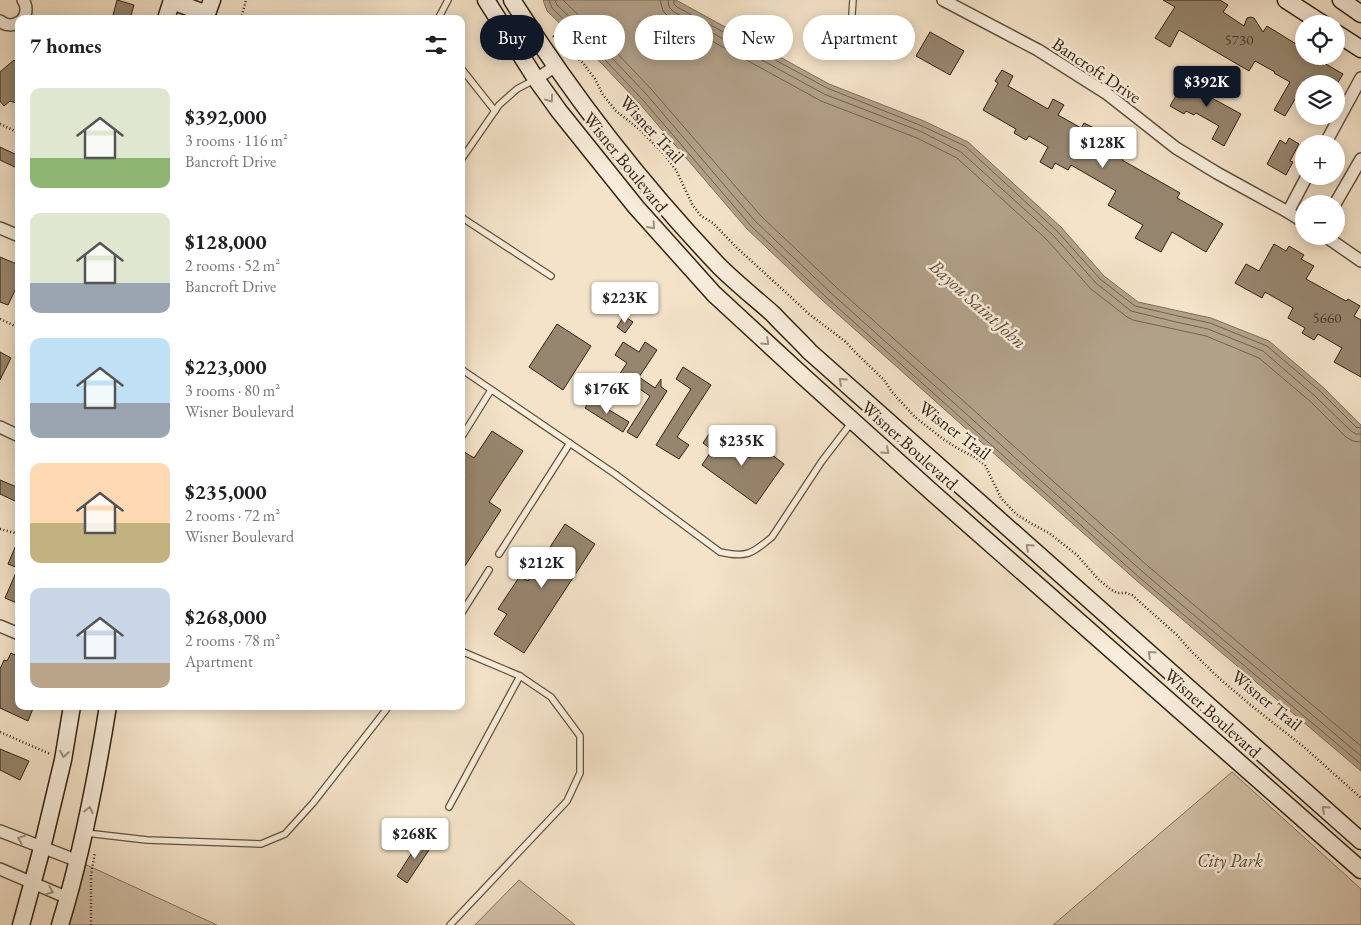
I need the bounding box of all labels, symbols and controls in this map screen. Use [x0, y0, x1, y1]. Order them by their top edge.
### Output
chip: Buy [480, 15, 544, 60]
chip: Rent [554, 15, 625, 60]
chip: Filters [635, 15, 713, 60]
chip: New [723, 15, 793, 60]
chip: Apartment [803, 15, 915, 60]
map controls [1295, 15, 1345, 245]
button: locate [1295, 15, 1345, 65]
house number: 5730 [1225, 30, 1253, 49]
icon: filters [422, 31, 450, 59]
text: 7 homes [30, 32, 102, 59]
street label: Bancroft Drive [1048, 32, 1146, 108]
pin: $392K [1172, 66, 1242, 108]
text: $392K [1185, 71, 1229, 92]
button: layers [1295, 75, 1345, 125]
street label: Wisner Trail [615, 90, 689, 168]
one-way arrow [544, 94, 553, 103]
text: $392,000 [185, 103, 267, 130]
street label: Wisner Boulevard [578, 107, 674, 218]
icon: home [70, 108, 130, 168]
pin: $128K [1068, 126, 1138, 169]
text: 3 rooms · 116 m² [185, 130, 288, 151]
text: $128K [1081, 132, 1125, 153]
button: + [1295, 135, 1345, 185]
text: Bancroft Drive [185, 151, 276, 172]
button: − [1295, 195, 1345, 245]
one-way arrow [647, 220, 656, 229]
text: $128,000 [185, 228, 267, 255]
icon: home [70, 233, 130, 293]
water label: Bayou Saint John [923, 253, 1032, 354]
text: 2 rooms · 52 m² [185, 255, 280, 276]
text: Bancroft Drive [185, 276, 276, 297]
pin: $223K [590, 282, 660, 324]
text: $223K [603, 287, 647, 308]
house number: 5660 [1313, 308, 1341, 327]
one-way arrow [760, 336, 769, 345]
text: $223,000 [185, 353, 267, 380]
icon: home [70, 358, 130, 418]
pin: $176K [572, 372, 642, 415]
one-way arrow [839, 377, 848, 386]
text: $176K [585, 378, 629, 399]
text: 3 rooms · 80 m² [185, 380, 280, 401]
street label: Wisner Boulevard [857, 395, 964, 495]
street label: Wisner Trail [914, 395, 996, 465]
text: Wisner Boulevard [185, 401, 294, 422]
pin: $235K [707, 424, 777, 467]
text: $235K [720, 430, 764, 451]
one-way arrow [881, 445, 890, 454]
text: $235,000 [185, 478, 267, 505]
icon: home [70, 483, 130, 543]
text: 2 rooms · 72 m² [185, 505, 280, 526]
text: Wisner Boulevard [185, 526, 294, 547]
one-way arrow [1026, 543, 1035, 552]
pin: $212K [507, 546, 577, 589]
text: $212K [520, 552, 564, 573]
text: $268,000 [185, 603, 267, 630]
icon: home [70, 608, 130, 668]
text: 2 rooms · 78 m² [185, 630, 280, 651]
text: Apartment [185, 651, 253, 672]
one-way arrow [1147, 651, 1156, 660]
street label: Wisner Boulevard [1160, 663, 1267, 763]
street label: Wisner Trail [1227, 664, 1307, 736]
one-way arrow [59, 750, 69, 759]
one-way arrow [83, 805, 94, 814]
one-way arrow [1321, 806, 1330, 815]
pin: $268K [380, 818, 450, 860]
text: $268K [393, 823, 437, 844]
one-way arrow [17, 835, 26, 845]
park label: City Park [1197, 849, 1263, 873]
one-way arrow [45, 885, 54, 895]

